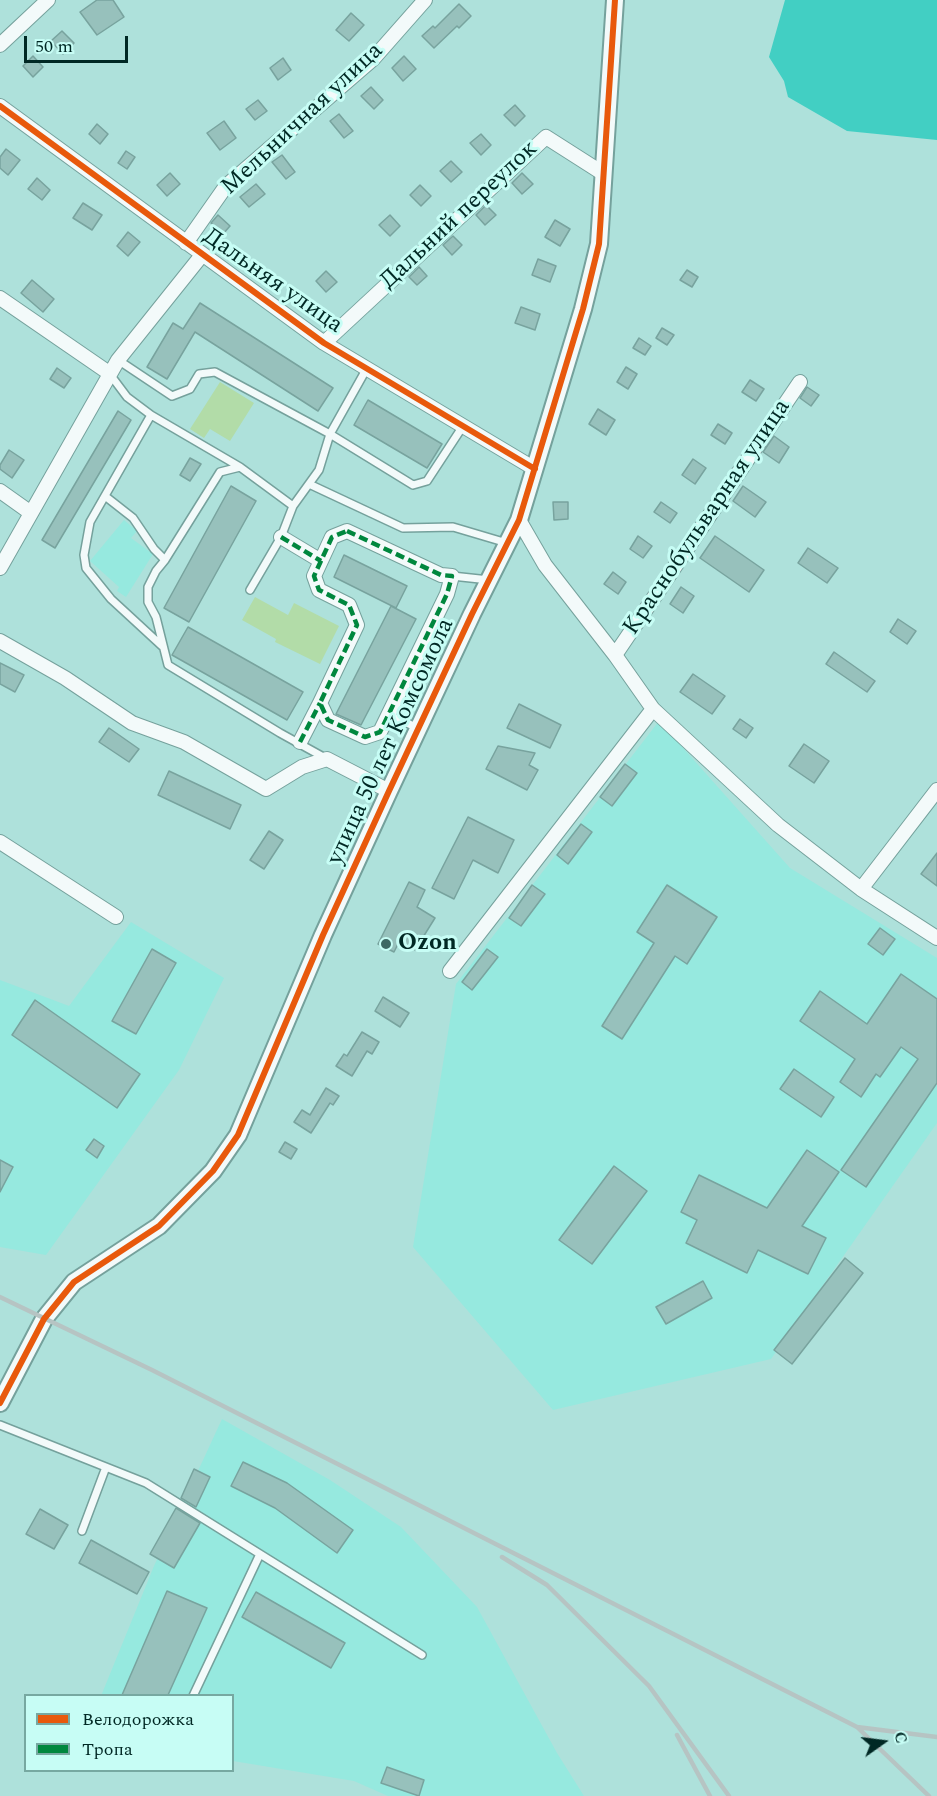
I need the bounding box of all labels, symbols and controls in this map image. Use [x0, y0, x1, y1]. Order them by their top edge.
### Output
scale bar [27, 24, 130, 62]
text: 50 m [35, 33, 73, 60]
street label: Мельничная улица [216, 38, 390, 202]
street label: Дальний переулок [375, 136, 545, 296]
street label: Дальняя улица [196, 223, 348, 341]
street label: Краснобульварная улица [618, 395, 798, 641]
street label: улица 50 лет Комсомола [322, 614, 462, 870]
place label: Ozon [398, 930, 457, 958]
marker: Ozon [379, 937, 393, 951]
legend [24, 1694, 234, 1772]
text: Велодорожка [82, 1706, 194, 1733]
north arrow [853, 1712, 913, 1772]
text: С [887, 1729, 913, 1746]
text: Тропа [82, 1736, 133, 1763]

